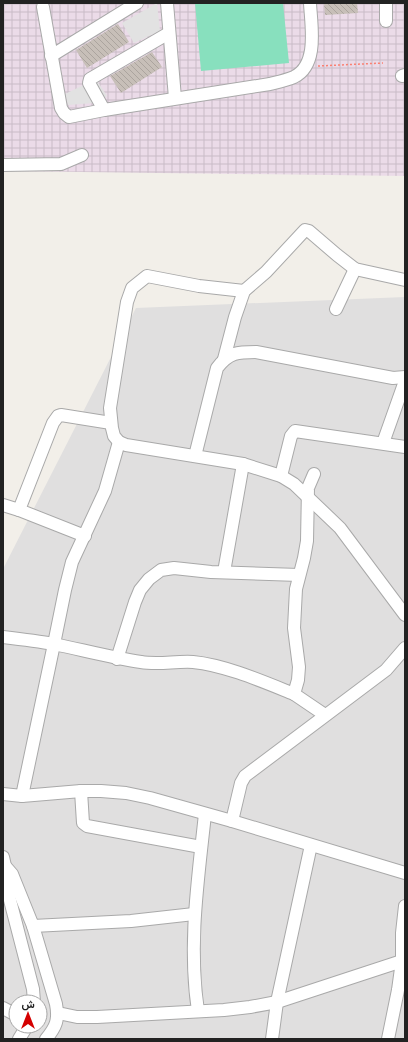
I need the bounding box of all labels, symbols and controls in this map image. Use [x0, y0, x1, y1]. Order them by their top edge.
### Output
north arrow [8, 994, 48, 1034]
text: ش [21, 997, 35, 1011]

